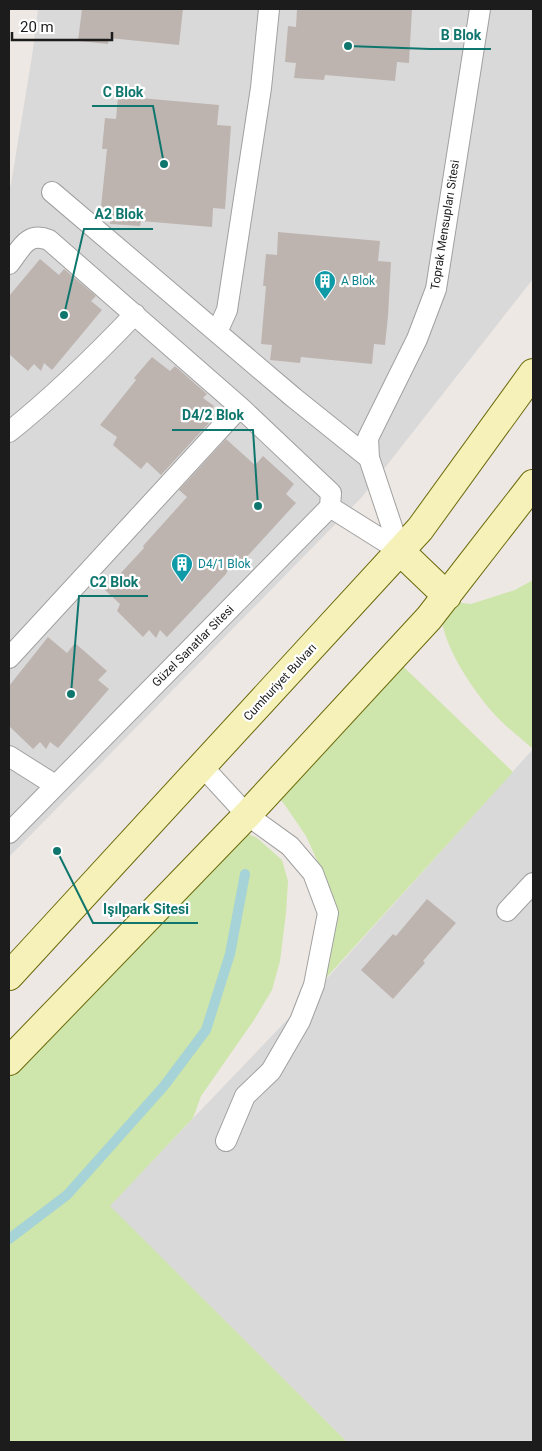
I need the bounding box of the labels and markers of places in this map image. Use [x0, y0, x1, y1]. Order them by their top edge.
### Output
callout: B Blok [430, 20, 491, 49]
callout: C Blok [92, 77, 153, 106]
callout: A2 Blok [84, 200, 153, 229]
building icon: A Blok [313, 269, 337, 300]
place label: A Blok [341, 274, 376, 288]
callout: D4/2 Blok [172, 401, 253, 430]
building icon: D4/1 Blok [170, 552, 194, 583]
place label: D4/1 Blok [198, 557, 252, 571]
callout: C2 Blok [79, 567, 148, 596]
callout: Işılpark Sitesi [93, 894, 198, 923]

